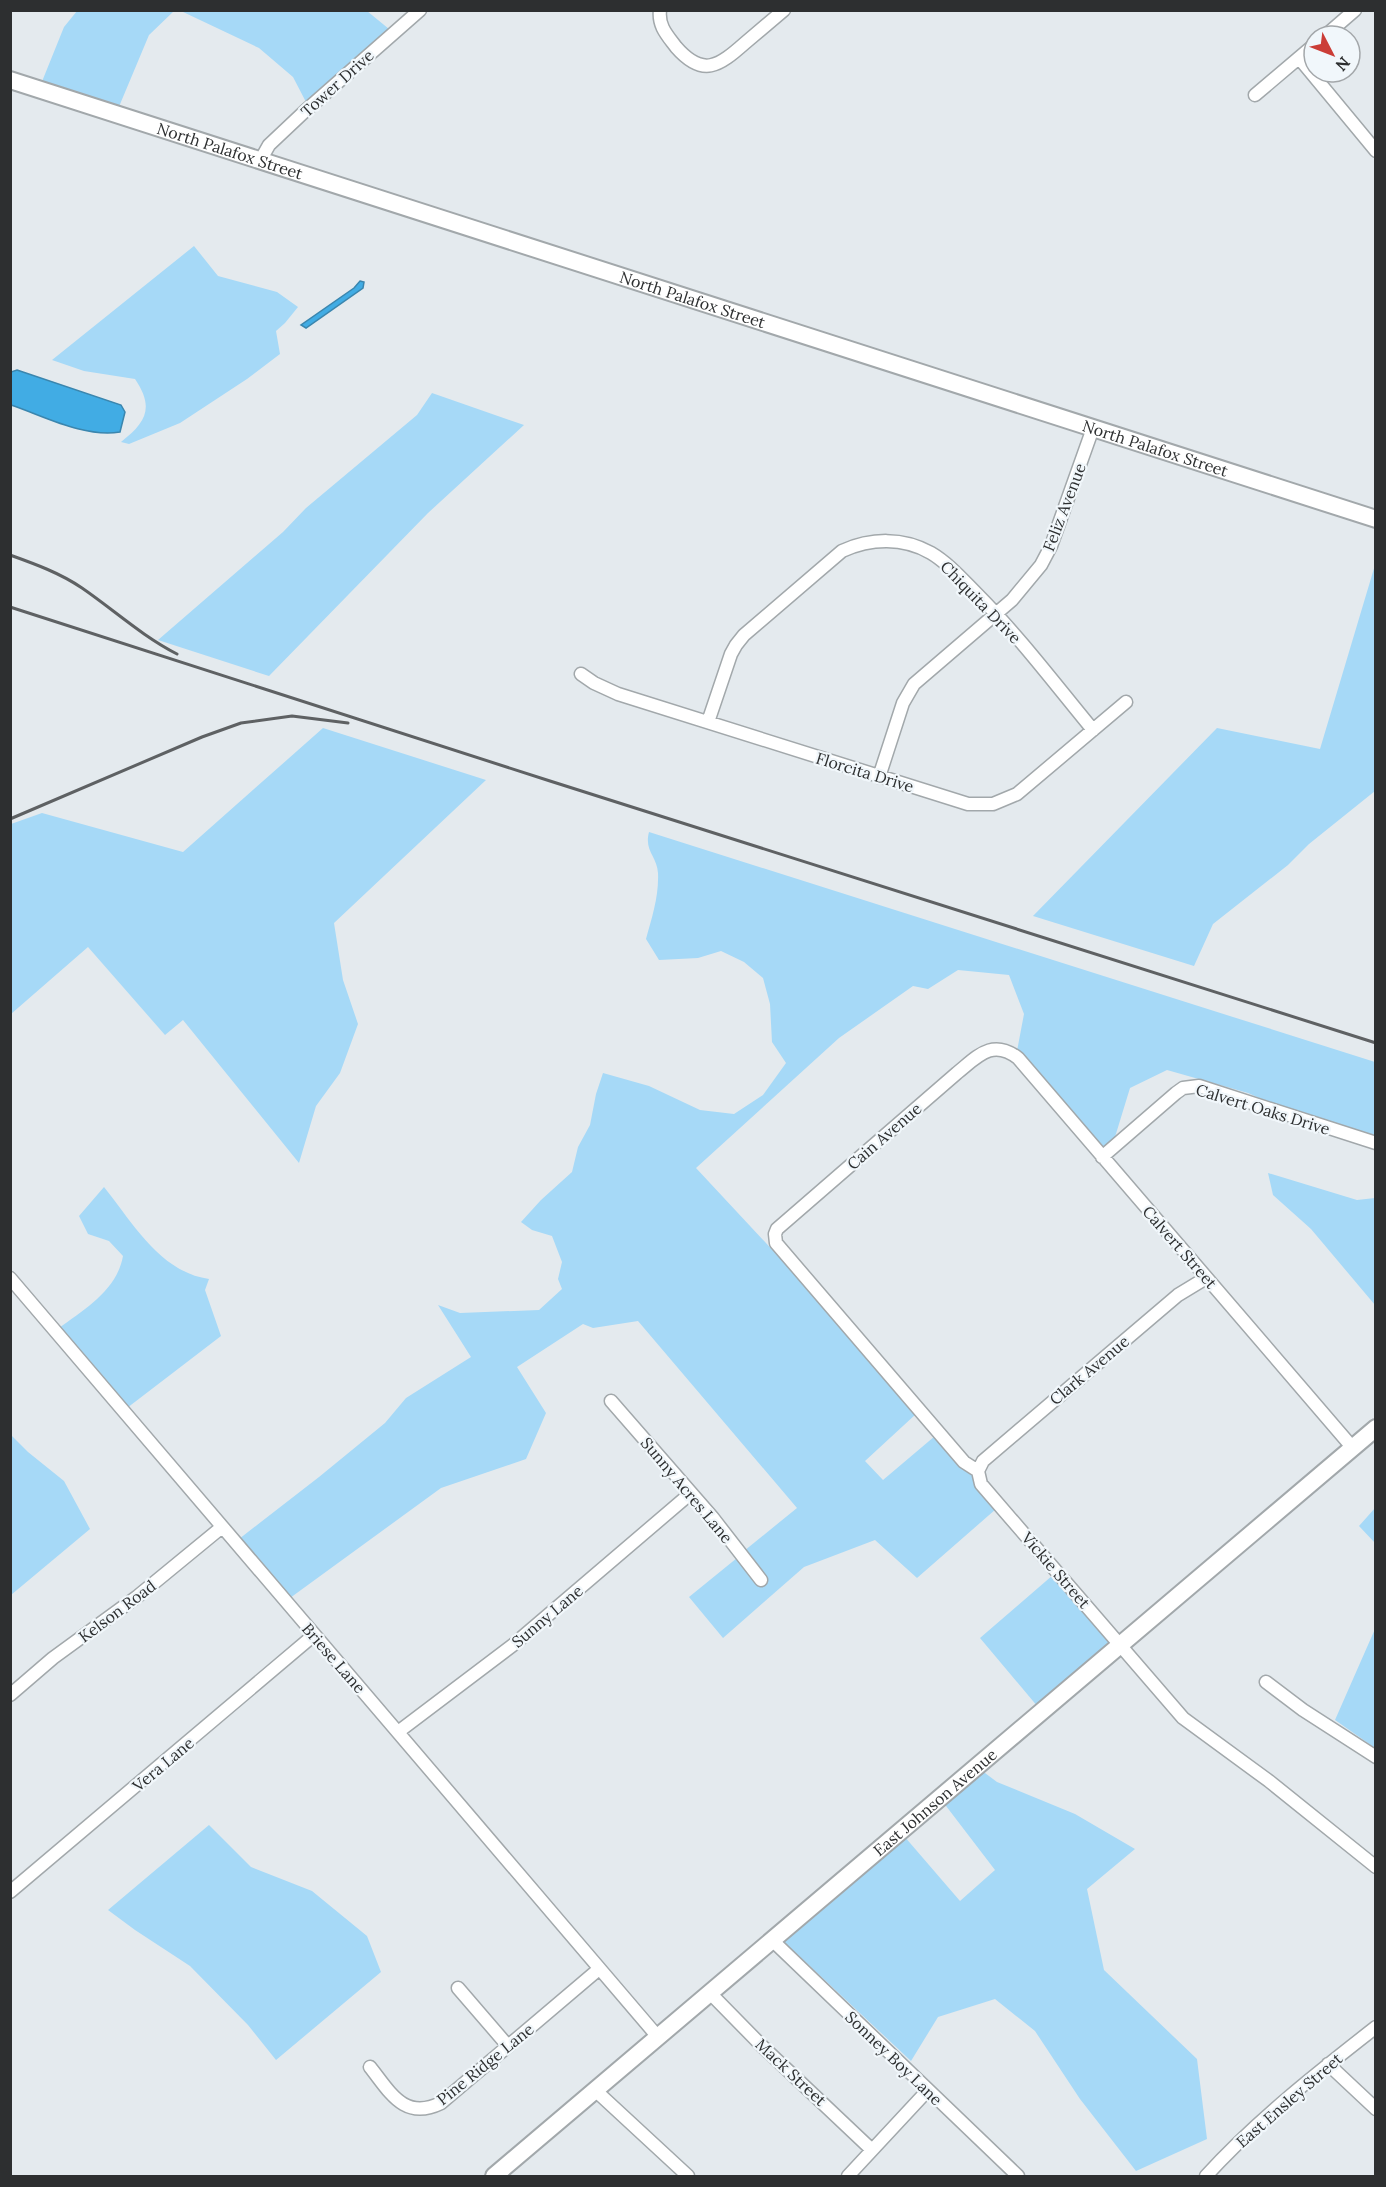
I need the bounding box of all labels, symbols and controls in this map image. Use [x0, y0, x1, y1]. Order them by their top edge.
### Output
north arrow [1302, 24, 1362, 84]
street label: Tower Drive [296, 45, 378, 121]
text: N [1332, 53, 1355, 75]
street label: North Palafox Street [155, 118, 306, 184]
street label: North Palafox Street [617, 267, 769, 332]
street label: North Palafox Street [1080, 415, 1231, 481]
street label: Feliz Avenue [1038, 460, 1090, 554]
street label: Chiquita Drive [936, 556, 1026, 648]
street label: Florcita Drive [814, 748, 917, 796]
street label: Calvert Oaks Drive [1194, 1079, 1333, 1139]
street label: Cain Avenue [843, 1098, 926, 1174]
street label: Calvert Street [1139, 1201, 1222, 1293]
street label: Clark Avenue [1045, 1331, 1133, 1409]
street label: Sunny Acres Lane [637, 1433, 737, 1547]
street label: Vickie Street [1017, 1527, 1095, 1613]
street label: Kelson Road [74, 1575, 160, 1647]
street label: Sunny Lane [507, 1580, 587, 1652]
street label: Briese Lane [298, 1619, 370, 1697]
street label: Vera Lane [127, 1732, 198, 1796]
street label: East Johnson Avenue [869, 1744, 1001, 1860]
street label: Sonney Boy Lane [841, 2007, 947, 2110]
street label: Pine Ridge Lane [433, 2019, 538, 2109]
street label: Mack Street [751, 2034, 831, 2110]
street label: East Ensley Street [1232, 2048, 1347, 2152]

